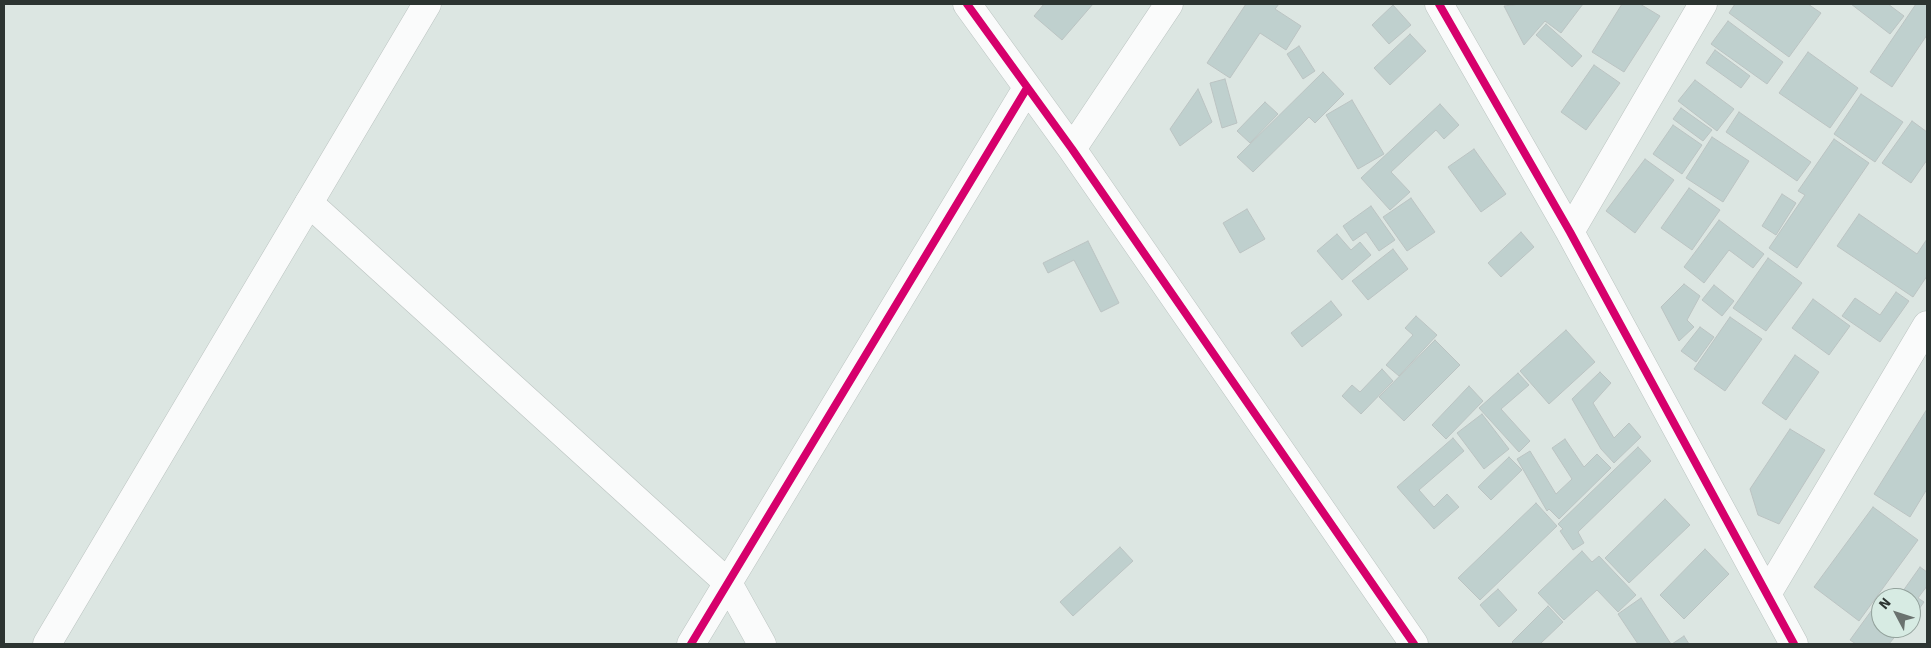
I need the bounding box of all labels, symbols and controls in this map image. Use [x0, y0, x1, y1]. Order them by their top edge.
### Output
north arrow [1871, 588, 1921, 638]
text: N [1875, 594, 1895, 613]

